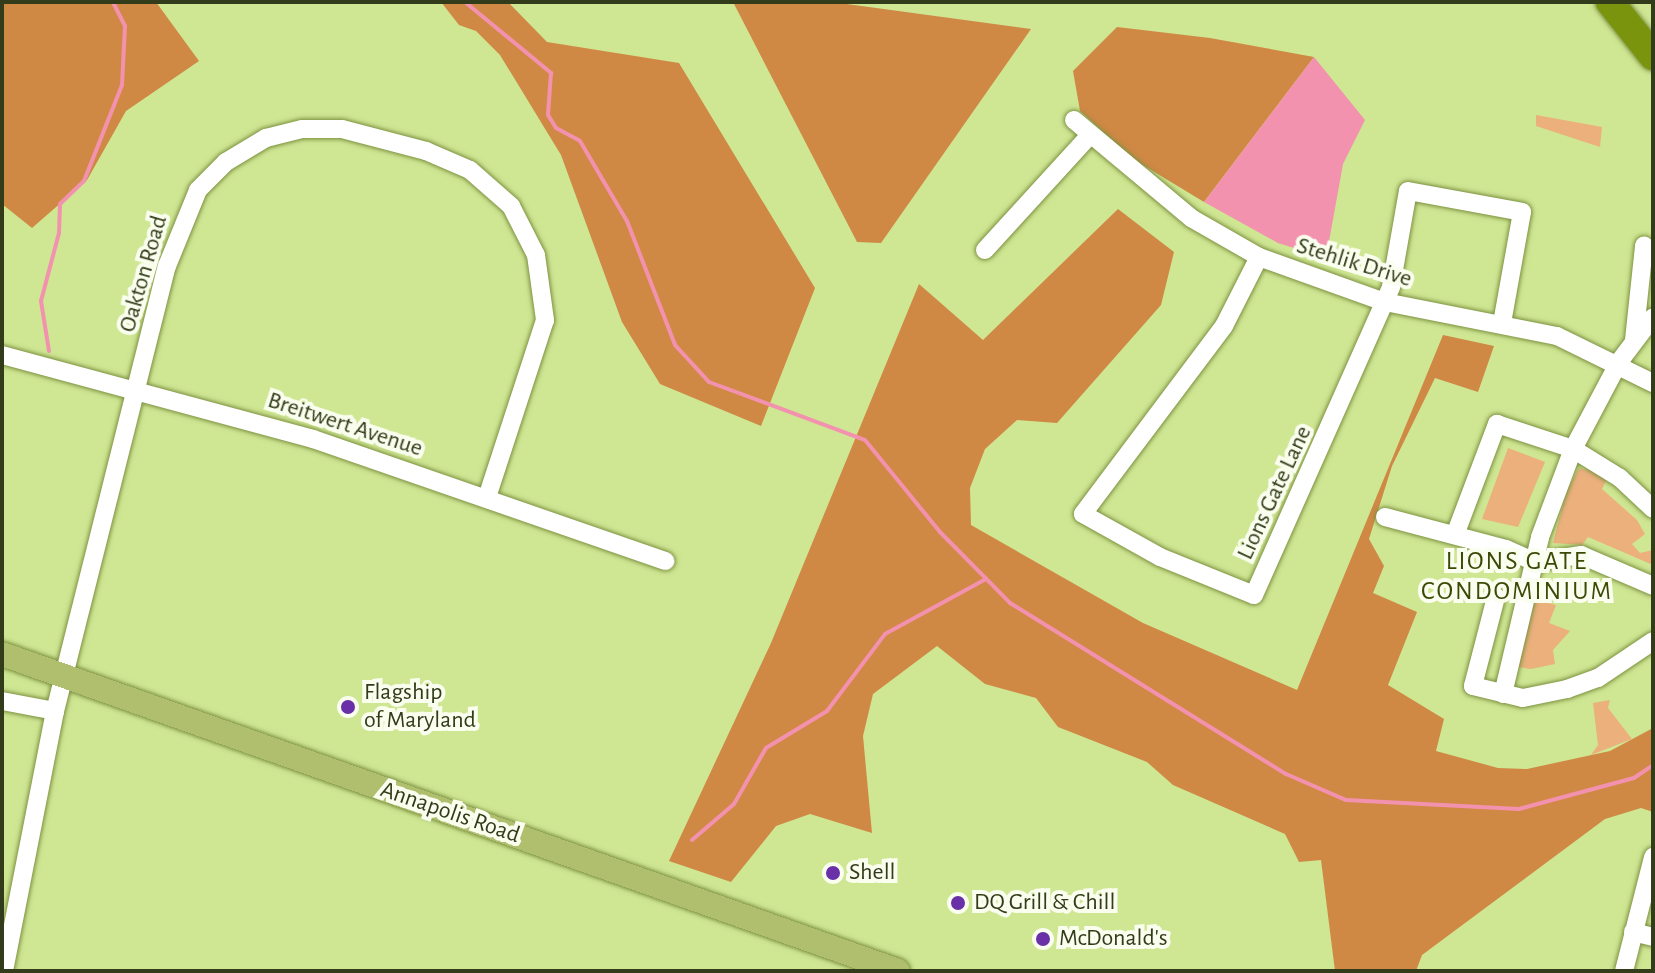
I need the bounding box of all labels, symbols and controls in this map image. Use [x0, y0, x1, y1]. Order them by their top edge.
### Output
street label: Oakton Road [114, 212, 174, 336]
street label: Stehlik Drive [1293, 232, 1415, 294]
street label: Breitwert Avenue [264, 386, 426, 464]
street label: Lions Gate Lane [1231, 421, 1319, 565]
district label: LIONS GATE CONDOMINIUM [1421, 546, 1613, 608]
place label: Flagship of Maryland [364, 679, 476, 735]
marker: Flagship of Maryland [339, 698, 357, 716]
street label: Annapolis Road [376, 776, 524, 850]
place label: Shell [849, 859, 895, 887]
marker: Shell [824, 864, 842, 882]
place label: DQ Grill & Chill [974, 889, 1115, 917]
marker: DQ Grill & Chill [949, 894, 967, 912]
place label: McDonald's [1059, 925, 1168, 953]
marker: McDonald's [1034, 930, 1052, 948]

